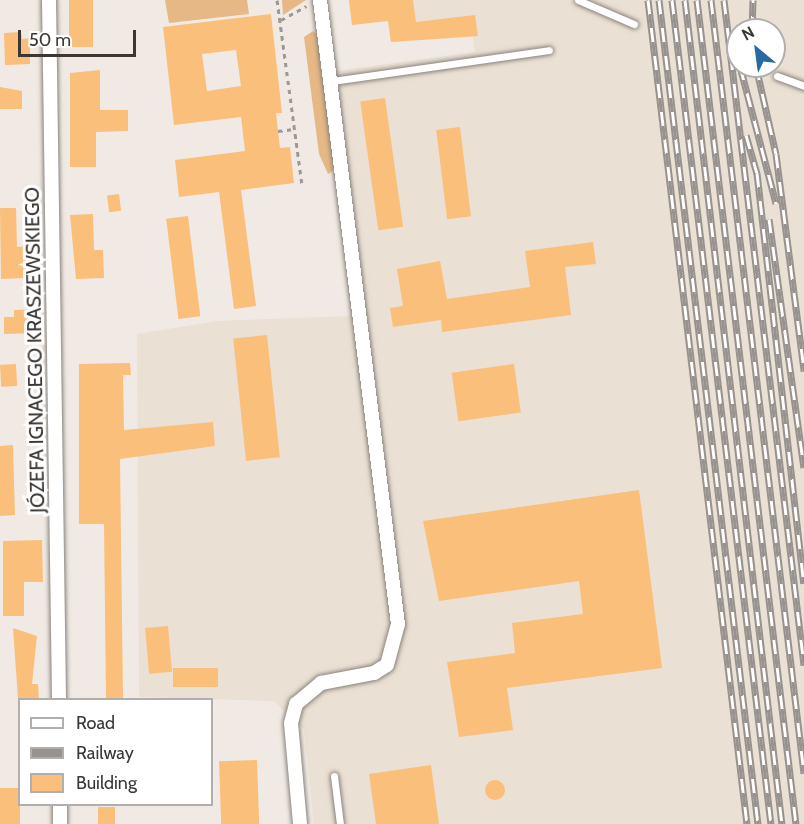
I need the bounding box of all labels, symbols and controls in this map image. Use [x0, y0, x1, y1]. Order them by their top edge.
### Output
scale bar [21, 18, 140, 56]
north arrow [726, 18, 786, 78]
text: N [738, 23, 758, 45]
text: 50 m [29, 29, 71, 51]
street label: JÓZEFA IGNACEGO KRASZEWSKIEGO [20, 187, 50, 513]
legend [18, 698, 213, 806]
text: Road [76, 712, 115, 734]
text: Railway [76, 742, 134, 764]
text: Building [76, 772, 137, 794]

